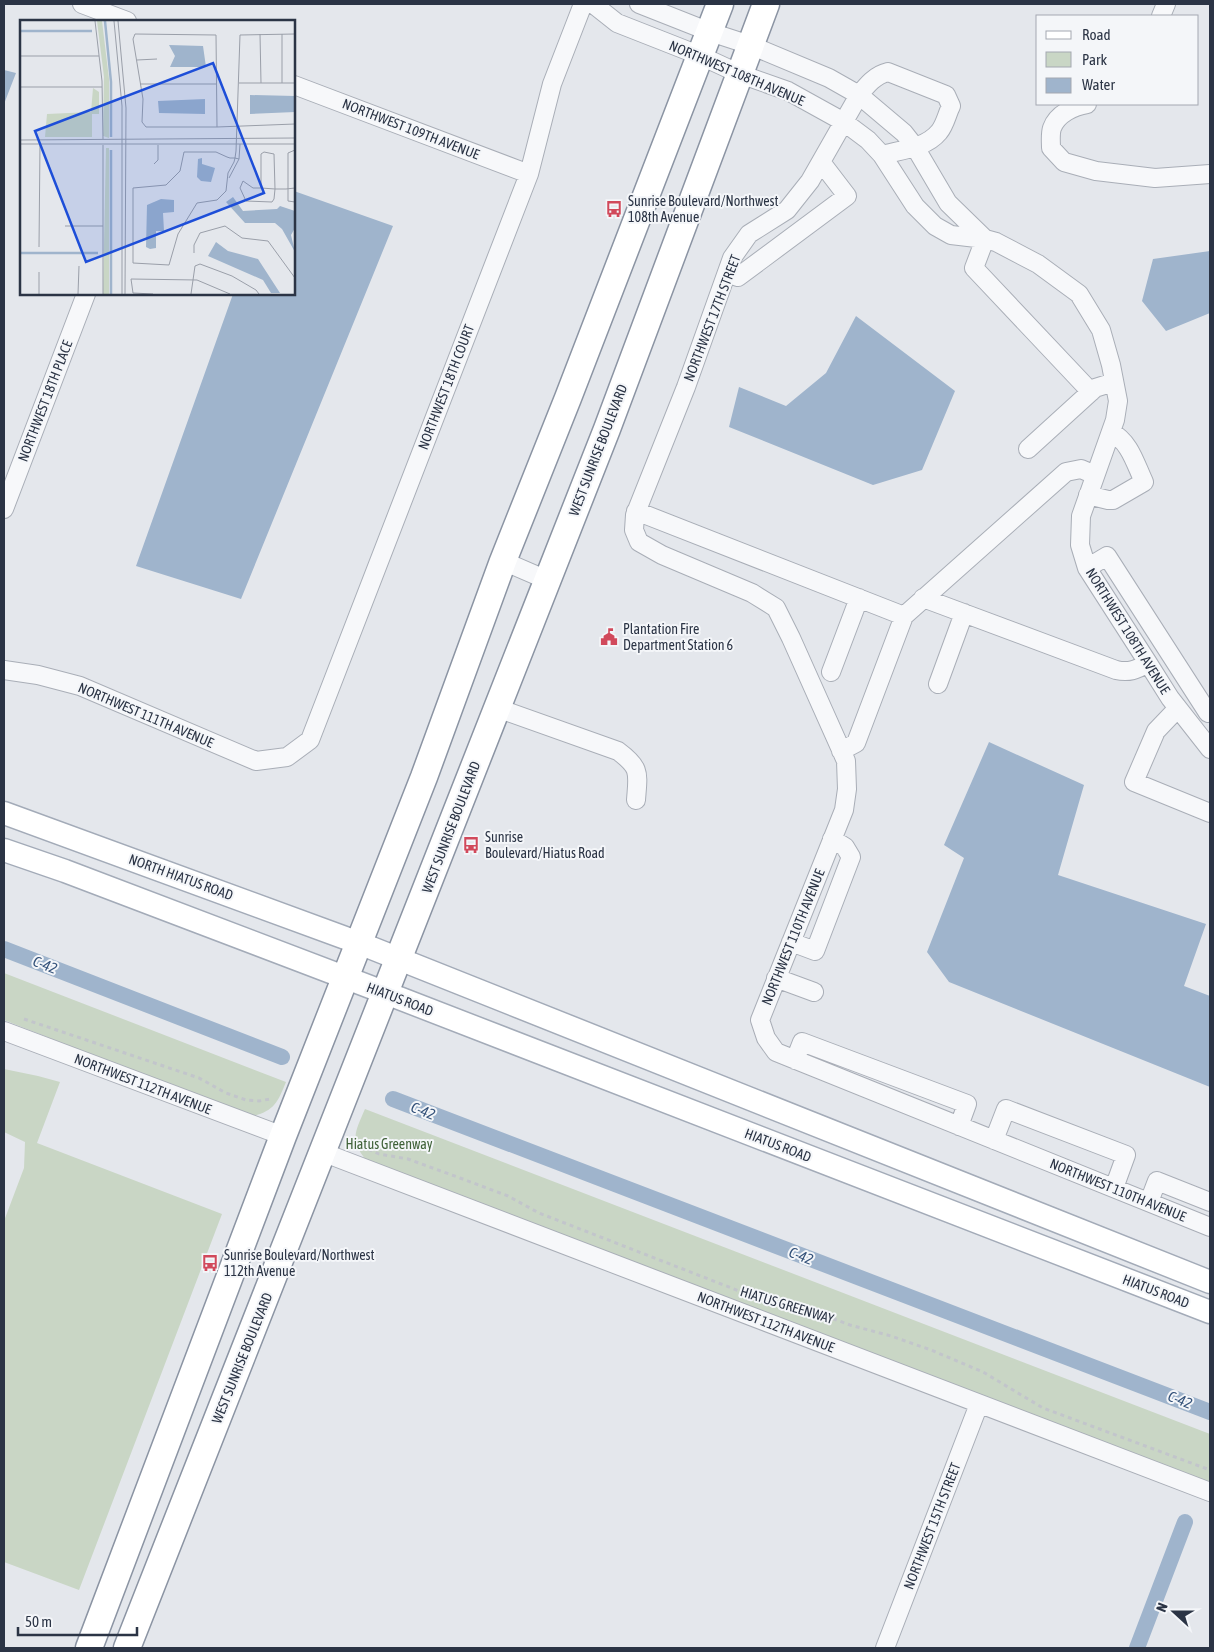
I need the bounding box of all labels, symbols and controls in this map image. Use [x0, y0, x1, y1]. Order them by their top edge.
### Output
legend [1036, 15, 1199, 105]
inset map [20, 20, 295, 295]
text: Road [1082, 26, 1111, 43]
street label: NORTHWEST 108TH AVENUE [667, 37, 807, 109]
text: Park [1082, 51, 1107, 68]
text: Water [1082, 76, 1115, 93]
street label: NORTHWEST 109TH AVENUE [340, 95, 482, 163]
place label: Sunrise Boulevard/Northwest 108th Avenue [628, 193, 779, 225]
bus stop icon: Sunrise Boulevard/Northwest 108th Avenue [604, 199, 624, 219]
street label: NORTHWEST 17TH STREET [680, 252, 744, 384]
street label: NORTHWEST 18TH COURT [415, 322, 477, 452]
street label: NORTHWEST 18TH PLACE [14, 338, 76, 464]
street label: WEST SUNRISE BOULEVARD [566, 382, 631, 518]
street label: NORTHWEST 108TH AVENUE [1083, 565, 1173, 697]
place label: Plantation Fire Department Station 6 [623, 621, 734, 653]
public building icon: Plantation Fire Department Station 6 [599, 627, 619, 647]
street label: NORTHWEST 111TH AVENUE [76, 679, 216, 751]
street label: WEST SUNRISE BOULEVARD [419, 759, 484, 895]
place label: Sunrise Boulevard/Hiatus Road [485, 829, 605, 861]
bus stop icon: Sunrise Boulevard/Hiatus Road [461, 835, 481, 855]
street label: NORTH HIATUS ROAD [127, 851, 235, 903]
street label: NORTHWEST 110TH AVENUE [758, 866, 828, 1008]
water label: C-42 [31, 952, 60, 977]
street label: HIATUS ROAD [364, 979, 436, 1019]
street label: NORTHWEST 112TH AVENUE [72, 1050, 214, 1118]
water label: C-42 [409, 1098, 438, 1123]
street label: HIATUS ROAD [742, 1125, 814, 1165]
park label: Hiatus Greenway [346, 1136, 433, 1152]
street label: NORTHWEST 110TH AVENUE [1047, 1155, 1189, 1225]
water label: C-42 [787, 1243, 816, 1268]
place label: Sunrise Boulevard/Northwest 112th Avenue [224, 1247, 375, 1279]
bus stop icon: Sunrise Boulevard/Northwest 112th Avenue [200, 1253, 220, 1273]
street label: HIATUS ROAD [1120, 1271, 1192, 1311]
street label: HIATUS GREENWAY [738, 1283, 836, 1327]
street label: NORTHWEST 112TH AVENUE [695, 1288, 837, 1356]
street label: WEST SUNRISE BOULEVARD [208, 1290, 276, 1426]
water label: C-42 [1166, 1387, 1195, 1412]
street label: NORTHWEST 15TH STREET [900, 1460, 964, 1592]
north arrow [1149, 1587, 1199, 1637]
text: N [1153, 1601, 1171, 1614]
scale bar [18, 1604, 136, 1636]
text: 50 m [25, 1613, 52, 1630]

